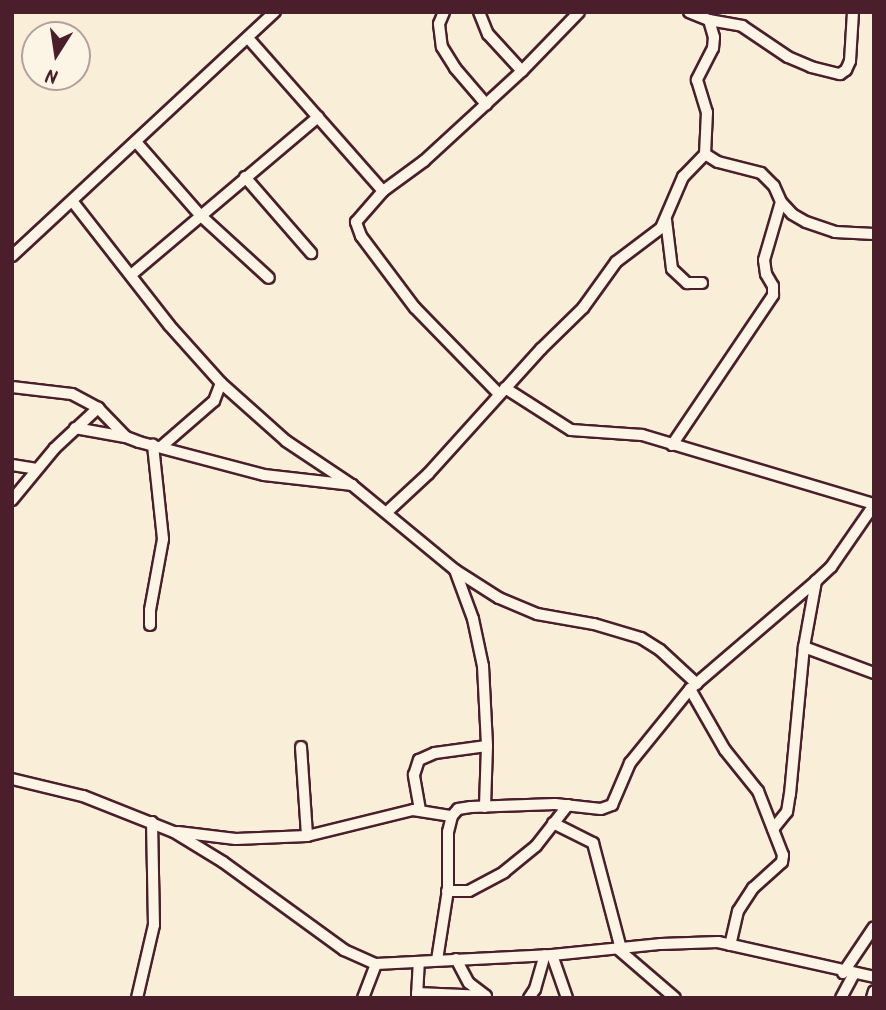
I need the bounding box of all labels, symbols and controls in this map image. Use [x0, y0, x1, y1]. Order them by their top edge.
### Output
north arrow [21, 21, 91, 91]
text: N [43, 59, 61, 91]

